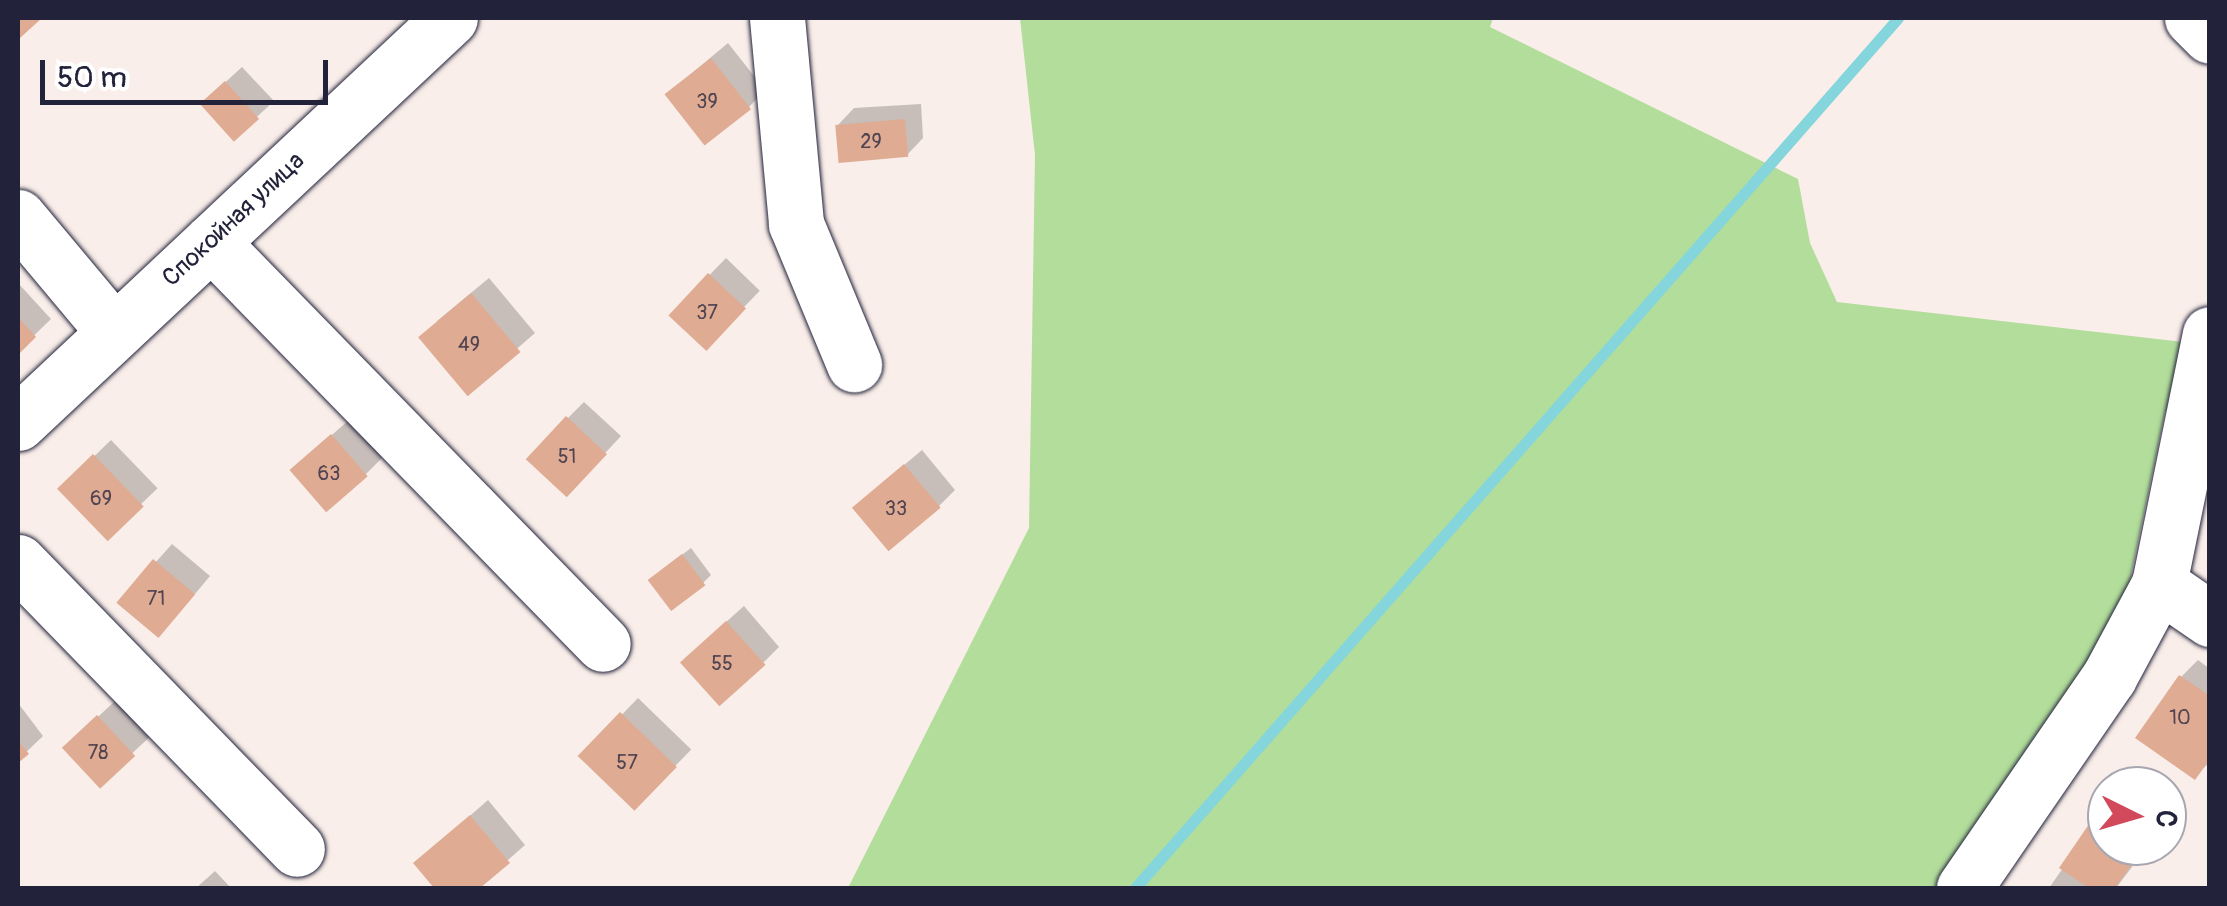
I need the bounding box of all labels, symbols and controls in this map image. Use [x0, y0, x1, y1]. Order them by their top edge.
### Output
scale bar [45, 40, 332, 102]
text: 50 m [57, 59, 127, 96]
house number: 39 [696, 89, 718, 113]
house number: 29 [860, 129, 882, 153]
street label: Спокойная улица [157, 146, 311, 294]
house number: 37 [696, 300, 718, 324]
house number: 49 [458, 332, 480, 356]
house number: 51 [558, 444, 576, 468]
house number: 63 [318, 461, 340, 485]
house number: 69 [90, 486, 112, 510]
house number: 33 [885, 496, 907, 520]
house number: 71 [147, 586, 165, 610]
house number: 55 [711, 651, 733, 675]
house number: 10 [2169, 705, 2191, 729]
house number: 78 [88, 740, 108, 764]
house number: 57 [616, 750, 638, 774]
north arrow [2087, 766, 2187, 866]
text: С [2147, 808, 2184, 829]

